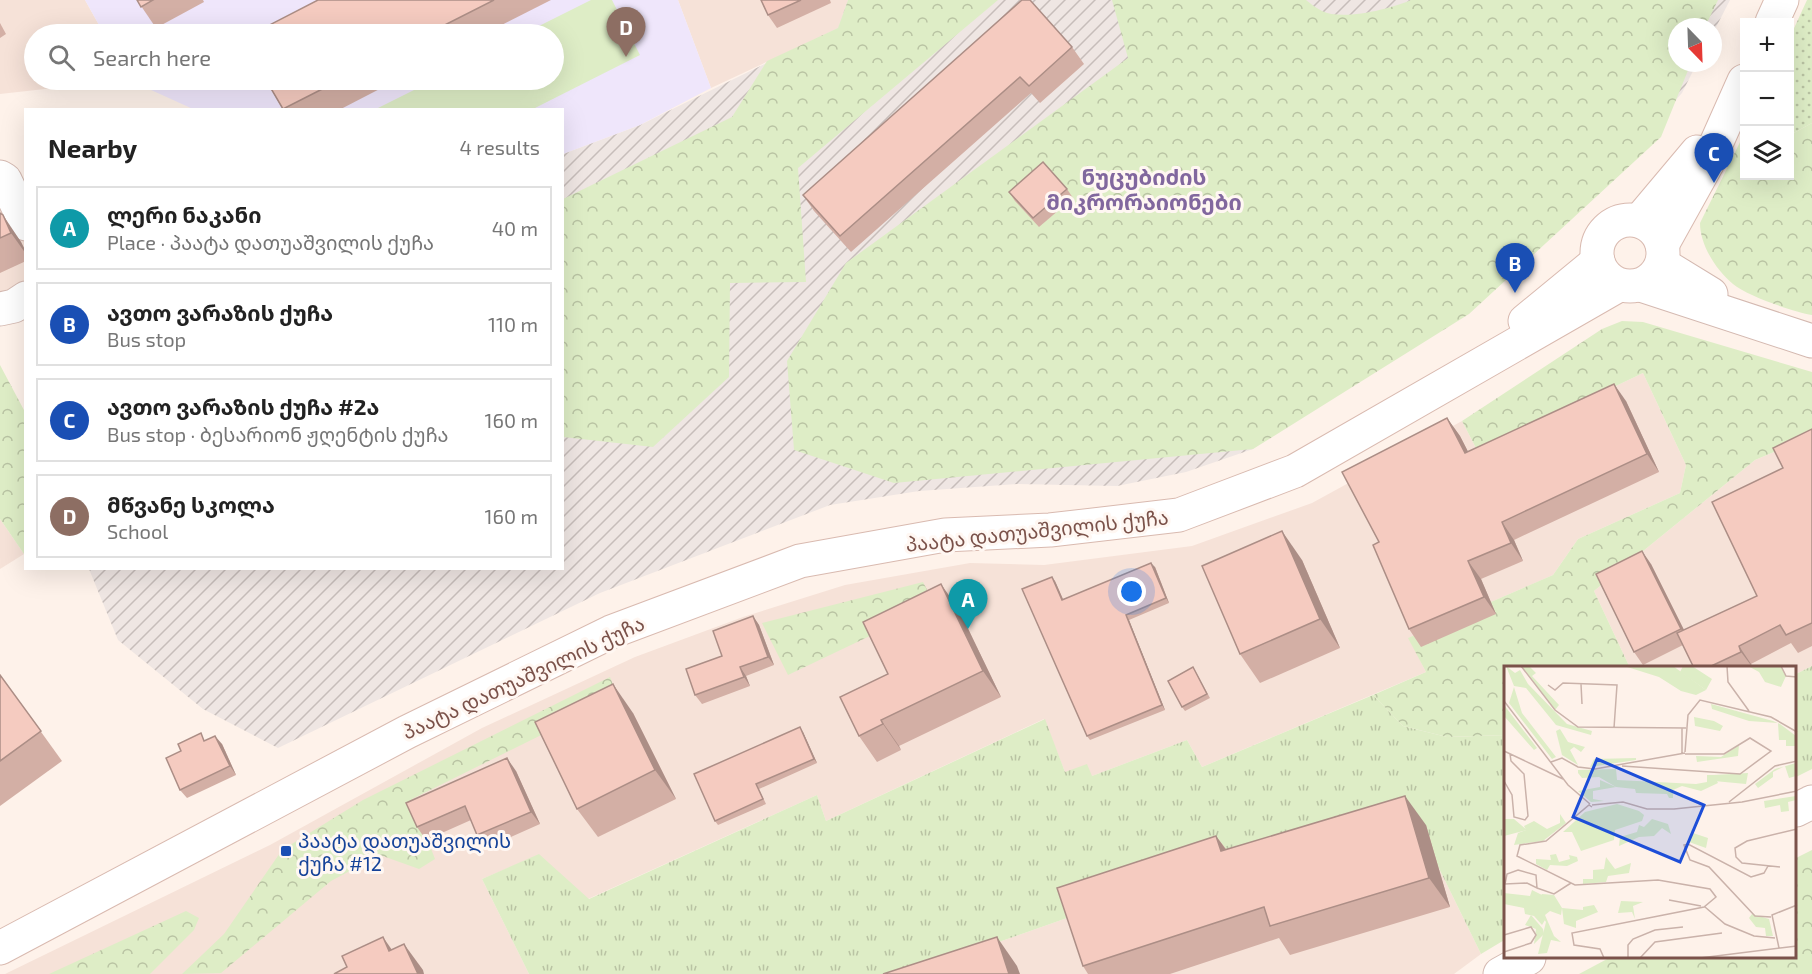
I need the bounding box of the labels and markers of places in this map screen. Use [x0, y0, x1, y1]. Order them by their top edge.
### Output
pin: D [606, 8, 646, 57]
pin: C [1694, 134, 1734, 183]
pin: B [1496, 244, 1534, 293]
pin: A [948, 580, 988, 629]
place label: პაატა დათუაშვილის ქუჩა #12 [298, 828, 511, 876]
marker: პაატა დათუაშვილის ქუჩა #12 [279, 844, 293, 858]

